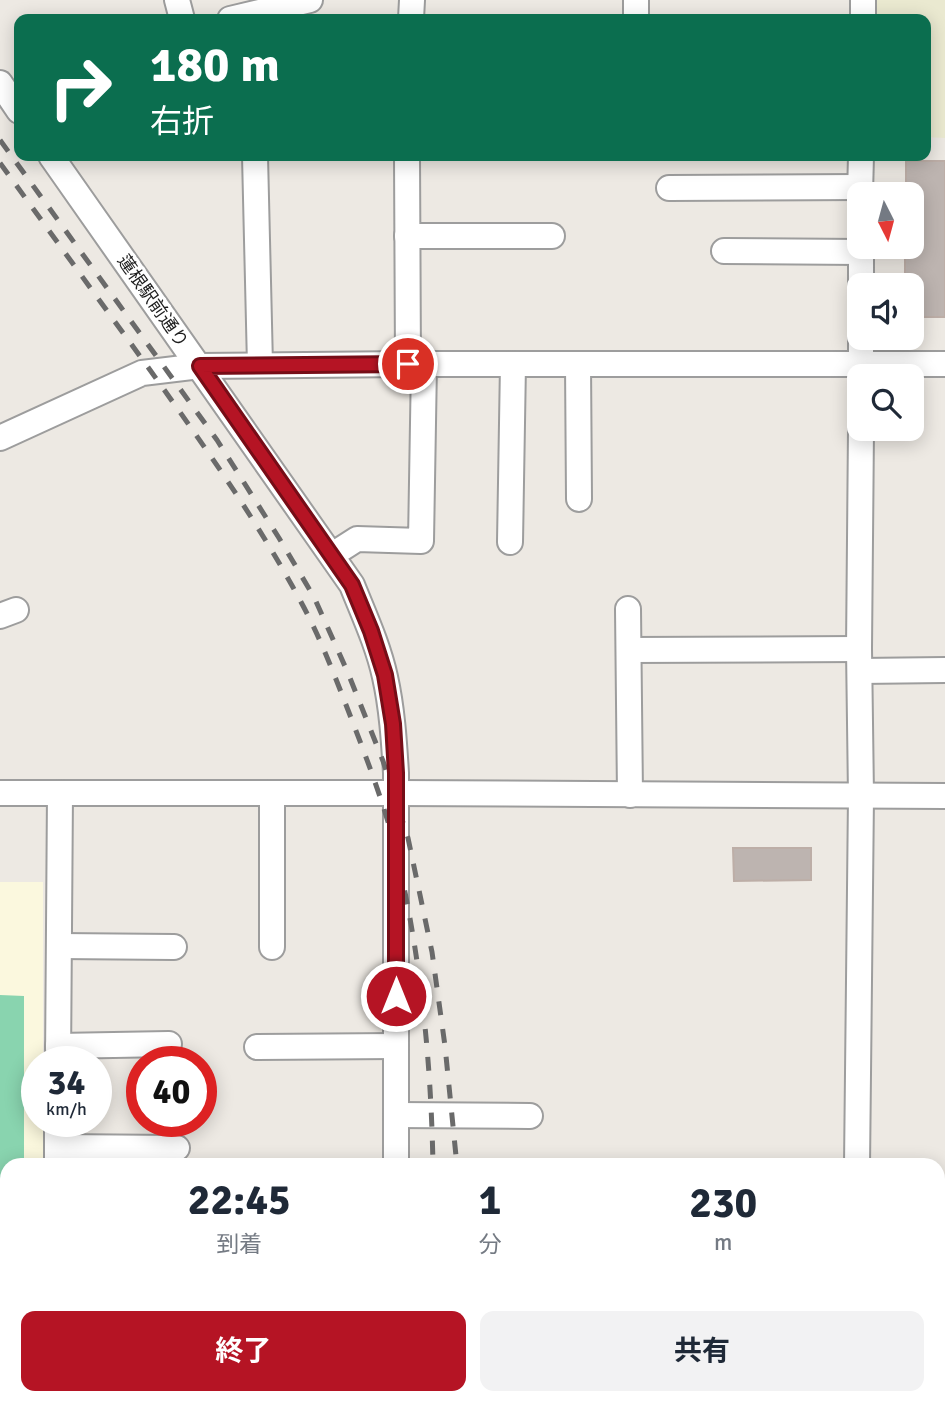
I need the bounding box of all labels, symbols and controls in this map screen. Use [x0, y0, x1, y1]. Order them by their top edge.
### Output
text: 180 m [150, 35, 280, 95]
icon: right [35, 42, 126, 133]
text: 右折 [150, 102, 214, 141]
north arrow [847, 182, 924, 259]
map controls [847, 182, 924, 441]
street label: 蓮根駅前通り [113, 250, 193, 352]
button: sound [847, 273, 924, 350]
pin [378, 334, 438, 394]
icon: arrive [389, 345, 427, 383]
button: search [847, 364, 924, 441]
position arrow [359, 959, 433, 1033]
speed limit sign: 40 [126, 1046, 217, 1137]
text: 34 [48, 1061, 85, 1104]
text: km/h [46, 1098, 87, 1120]
text: 22:45 [188, 1175, 291, 1226]
text: 1 [479, 1175, 501, 1226]
text: 230 [689, 1178, 757, 1229]
text: m [714, 1228, 732, 1257]
text: 到着 [216, 1230, 262, 1259]
text: 分 [479, 1230, 502, 1259]
button: 終了 [21, 1311, 466, 1391]
button: 共有 [480, 1311, 924, 1391]

